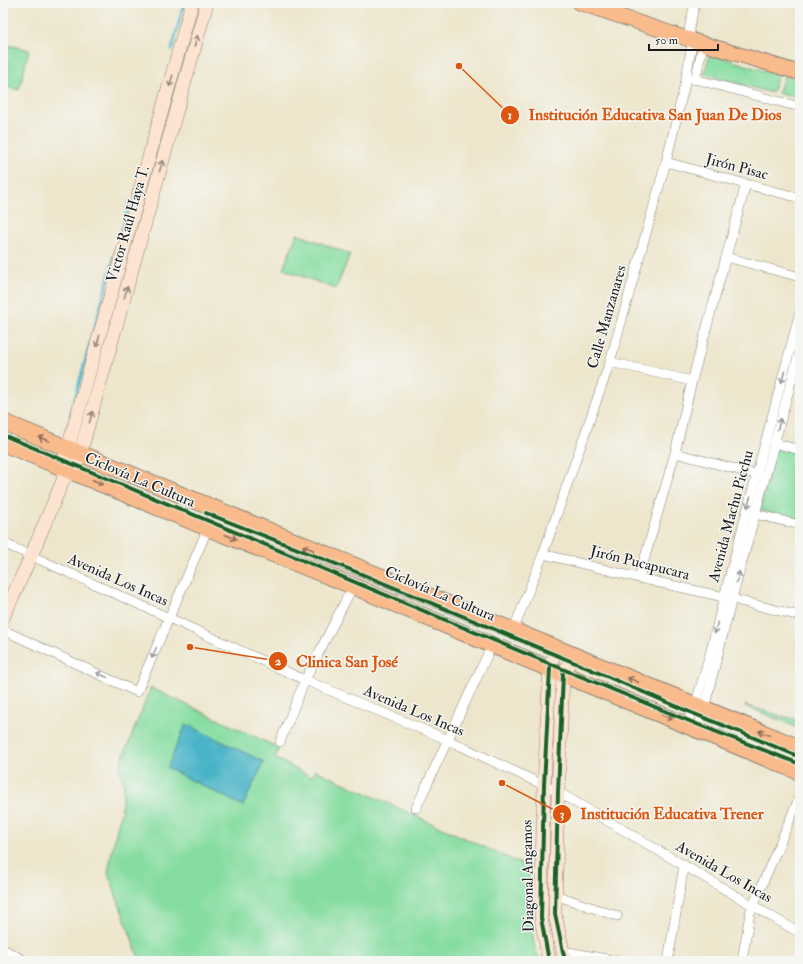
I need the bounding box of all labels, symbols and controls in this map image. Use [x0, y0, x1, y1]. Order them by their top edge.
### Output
scale bar [649, 26, 718, 52]
text: 50 m [655, 33, 679, 48]
one-way arrow [193, 35, 200, 48]
one-way arrow [166, 74, 174, 87]
callout: Institución Educativa San Juan De Dios [500, 101, 789, 129]
text: Institución Educativa San Juan De Dios [528, 105, 782, 126]
text: 1 [508, 108, 512, 123]
street label: Jirón Pisac [703, 149, 770, 185]
one-way arrow [158, 160, 165, 173]
street label: Victor Raúl Haya T. [102, 163, 154, 285]
street label: Calle Manzanares [583, 263, 631, 371]
one-way arrow [123, 285, 130, 298]
one-way arrow [94, 334, 101, 347]
one-way arrow [779, 370, 786, 383]
one-way arrow [88, 411, 95, 424]
one-way arrow [776, 418, 783, 431]
one-way arrow [39, 435, 51, 443]
street label: Ciclovía La Cultura [82, 448, 199, 512]
street label: Avenida Machu Picchu [704, 448, 758, 585]
one-way arrow [91, 479, 103, 487]
one-way arrow [745, 496, 752, 509]
one-way arrow [224, 534, 236, 542]
street label: Jirón Pucapucara [587, 541, 692, 586]
one-way arrow [303, 543, 315, 551]
street label: Avenida Los Incas [64, 549, 171, 611]
street label: Ciclovía La Cultura [382, 562, 499, 626]
one-way arrow [735, 570, 742, 583]
one-way arrow [712, 621, 719, 634]
one-way arrow [149, 647, 157, 659]
callout: Clinica San José [268, 647, 406, 675]
text: Clinica San José [296, 652, 399, 673]
text: 2 [275, 654, 281, 669]
one-way arrow [96, 671, 108, 678]
one-way arrow [628, 676, 640, 684]
street label: Avenida Los Incas [360, 681, 467, 741]
one-way arrow [661, 714, 673, 722]
one-way arrow [758, 729, 770, 737]
callout: Institución Educativa Trener [552, 800, 771, 828]
text: Institución Educativa Trener [580, 804, 765, 824]
text: 3 [560, 807, 565, 822]
street label: Diagonal Angamos [518, 820, 538, 932]
street label: Avenida Los Incas [672, 836, 775, 907]

